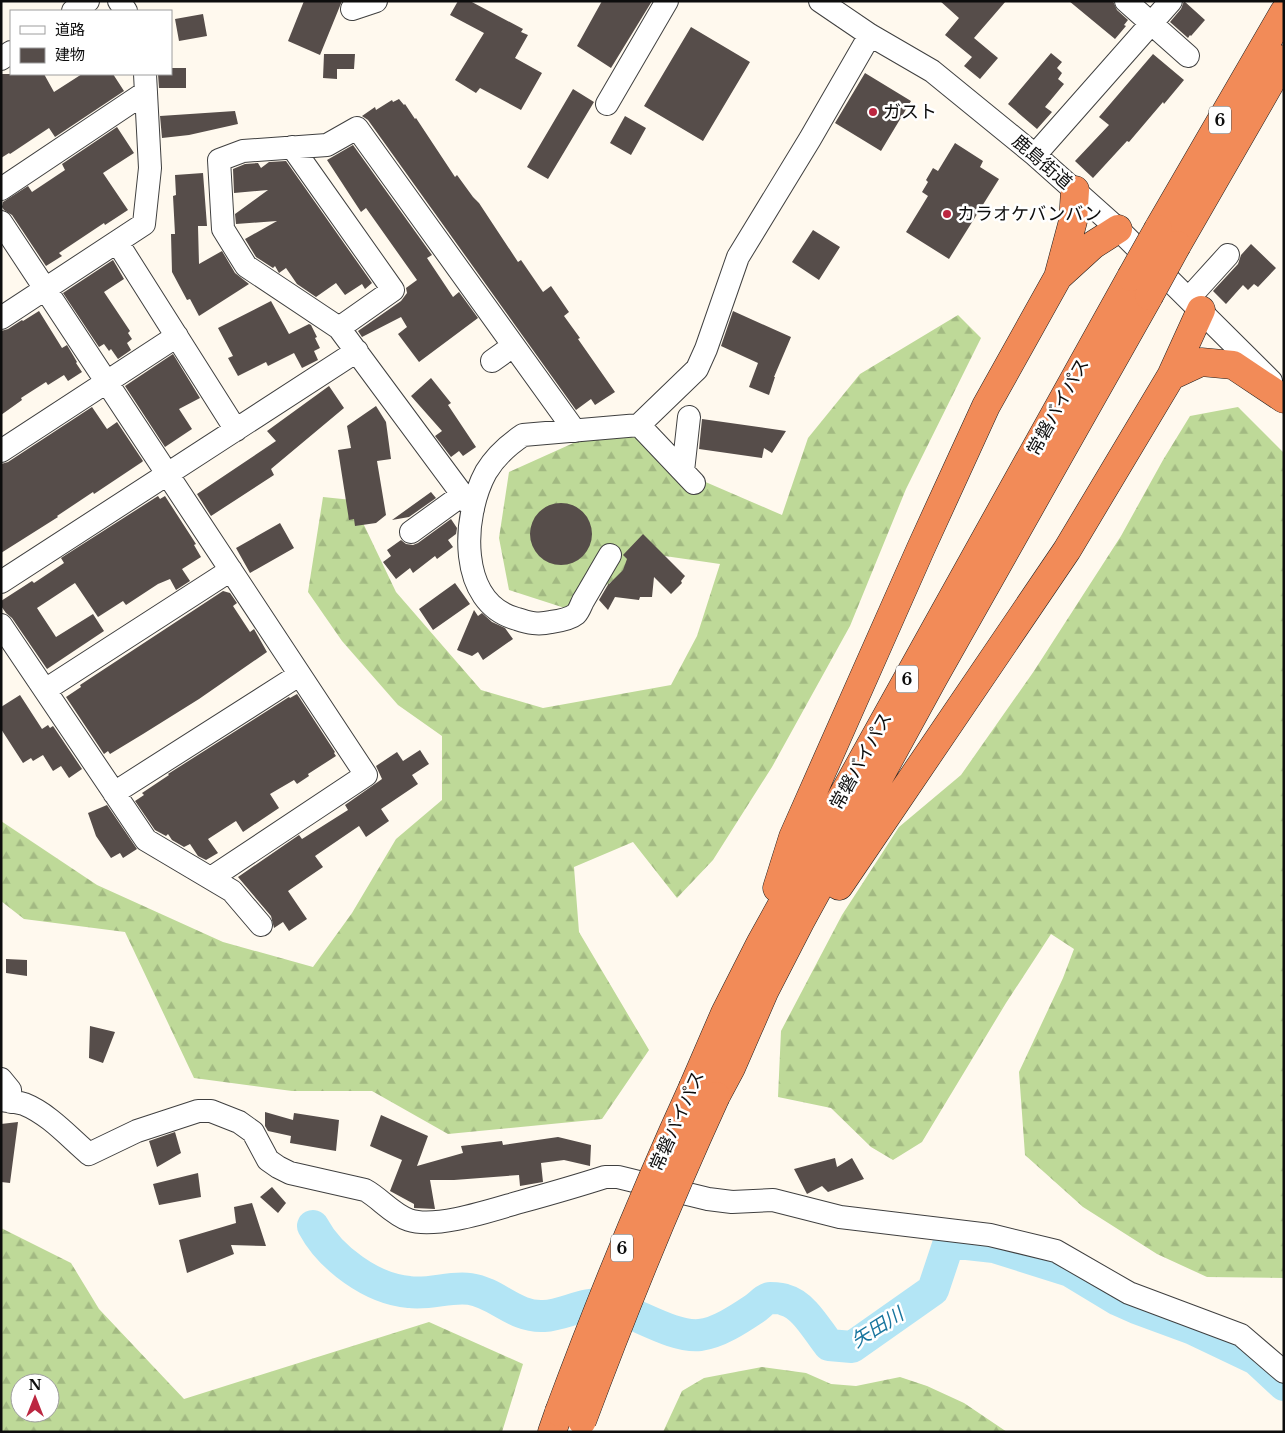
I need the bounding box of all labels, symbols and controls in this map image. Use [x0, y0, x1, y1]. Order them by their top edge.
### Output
legend [10, 10, 172, 75]
text: 道路 [55, 20, 85, 39]
text: 建物 [55, 45, 85, 64]
place label: ガスト [883, 101, 937, 123]
marker: ガスト [867, 106, 879, 118]
road number: 6 [1209, 106, 1231, 134]
street label: 鹿島街道 [1008, 130, 1076, 194]
place label: カラオケバンバン [957, 203, 1102, 225]
marker: カラオケバンバン [941, 208, 953, 220]
street label: 常磐バイパス [1022, 355, 1094, 459]
road number: 6 [896, 666, 918, 692]
street label: 常磐バイパス [825, 709, 897, 813]
street label: 常磐バイパス [645, 1067, 709, 1175]
road number: 6 [611, 1234, 633, 1262]
water label: 矢田川 [847, 1302, 909, 1352]
north arrow [10, 1373, 60, 1423]
text: N [28, 1376, 42, 1394]

